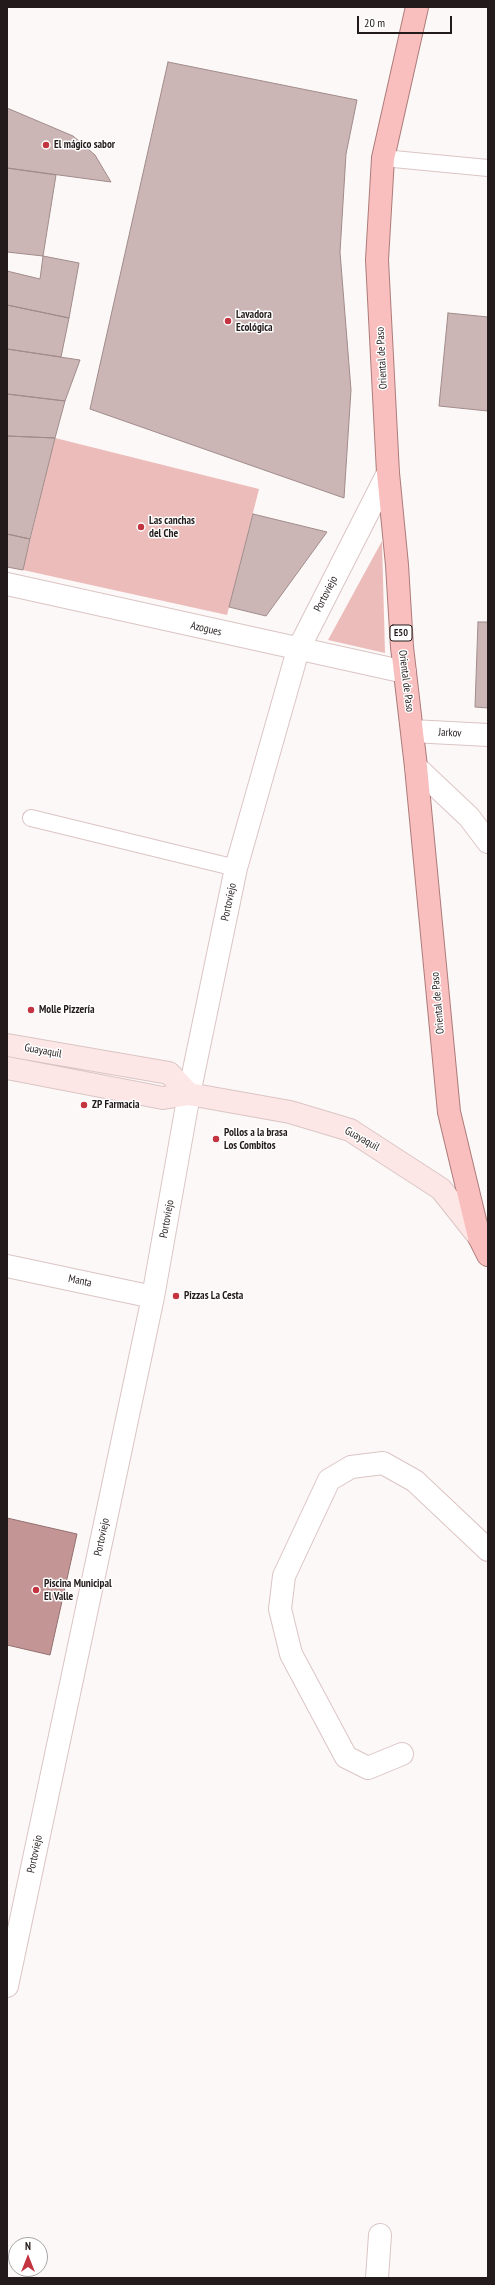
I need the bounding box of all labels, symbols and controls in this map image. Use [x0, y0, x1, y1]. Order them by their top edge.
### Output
scale bar [359, 8, 454, 34]
text: 20 m [364, 15, 385, 30]
place label: El mágico sabor [54, 138, 115, 152]
marker: El mágico sabor [41, 140, 51, 150]
place label: Lavadora Ecológica [236, 308, 273, 334]
marker: Lavadora Ecológica [223, 316, 233, 326]
street label: Oriental de Paso [374, 327, 390, 389]
place label: Las canchas del Che [149, 514, 195, 540]
marker: Las canchas del Che [136, 522, 146, 532]
street label: Portoviejo [311, 574, 341, 614]
street label: Azogues [189, 619, 223, 639]
road number: E50 [390, 625, 412, 641]
street label: Oriental de Paso [396, 649, 416, 713]
street label: Jarkov [438, 726, 462, 740]
street label: Portoviejo [219, 882, 239, 922]
street label: Oriental de Paso [429, 971, 447, 1035]
place label: Molle Pizzería [39, 1003, 95, 1017]
marker: Molle Pizzería [26, 1005, 36, 1015]
street label: Guayaquil [23, 1041, 63, 1061]
place label: ZP Farmacia [92, 1098, 139, 1112]
marker: ZP Farmacia [79, 1100, 89, 1110]
street label: Guayaquil [342, 1124, 382, 1154]
place label: Pollos a la brasa Los Combitos [224, 1126, 287, 1152]
marker: Pollos a la brasa Los Combitos [211, 1134, 221, 1144]
street label: Portoviejo [157, 1199, 177, 1239]
street label: Manta [67, 1272, 93, 1290]
place label: Pizzas La Cesta [184, 1289, 243, 1303]
marker: Pizzas La Cesta [171, 1291, 181, 1301]
street label: Portoviejo [92, 1517, 112, 1557]
place label: Piscina Municipal El Valle [44, 1577, 112, 1603]
marker: Piscina Municipal El Valle [31, 1585, 41, 1595]
street label: Portoviejo [25, 1834, 45, 1874]
north arrow [8, 2237, 48, 2277]
text: N [25, 2239, 31, 2253]

